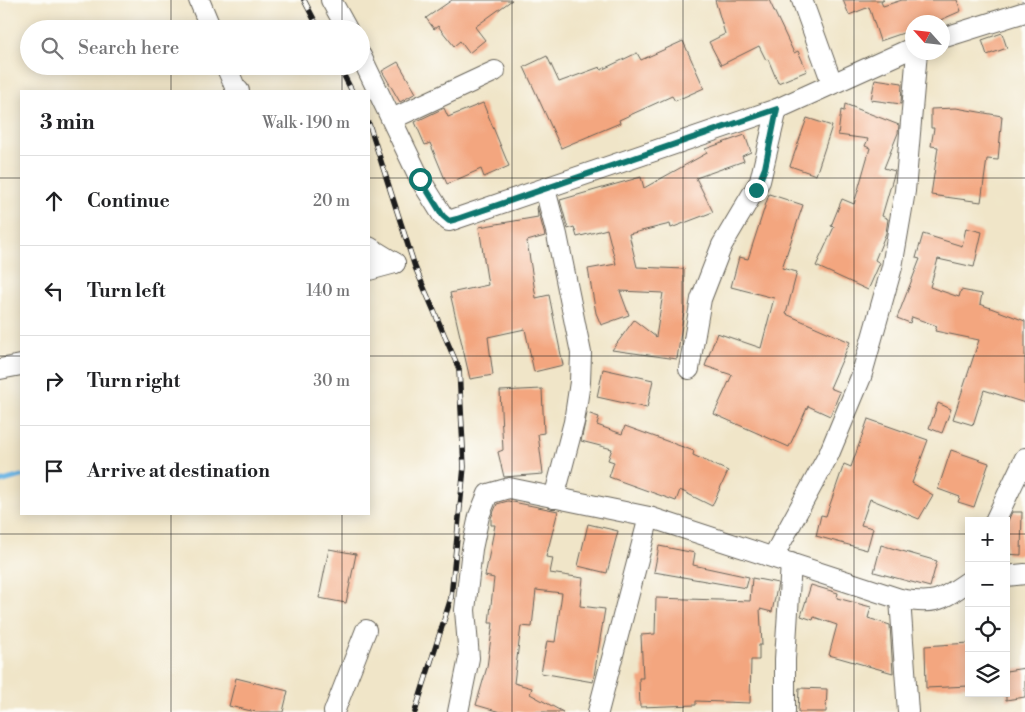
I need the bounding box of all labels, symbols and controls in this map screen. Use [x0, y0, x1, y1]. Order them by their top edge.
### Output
north arrow [905, 15, 950, 60]
search box [20, 20, 370, 75]
icon: search [38, 34, 66, 62]
text: Search here [78, 36, 179, 60]
text: 3 min [40, 110, 95, 136]
text: Walk · 190 m [262, 113, 350, 133]
route start [409, 168, 432, 191]
route end [745, 179, 768, 202]
icon: ahead [40, 187, 68, 215]
text: Continue [87, 189, 170, 213]
text: 20 m [313, 191, 350, 211]
icon: left [40, 277, 68, 305]
text: Turn left [87, 279, 166, 303]
text: 140 m [306, 281, 350, 301]
icon: right [40, 367, 68, 395]
text: Turn right [87, 369, 180, 393]
text: 30 m [313, 371, 350, 391]
icon: arrive [40, 457, 68, 485]
text: Arrive at destination [87, 459, 270, 483]
map controls [965, 517, 1010, 697]
button: + [965, 517, 1010, 562]
button: − [965, 562, 1010, 607]
button: locate [965, 607, 1010, 652]
button: layers [965, 652, 1010, 697]

